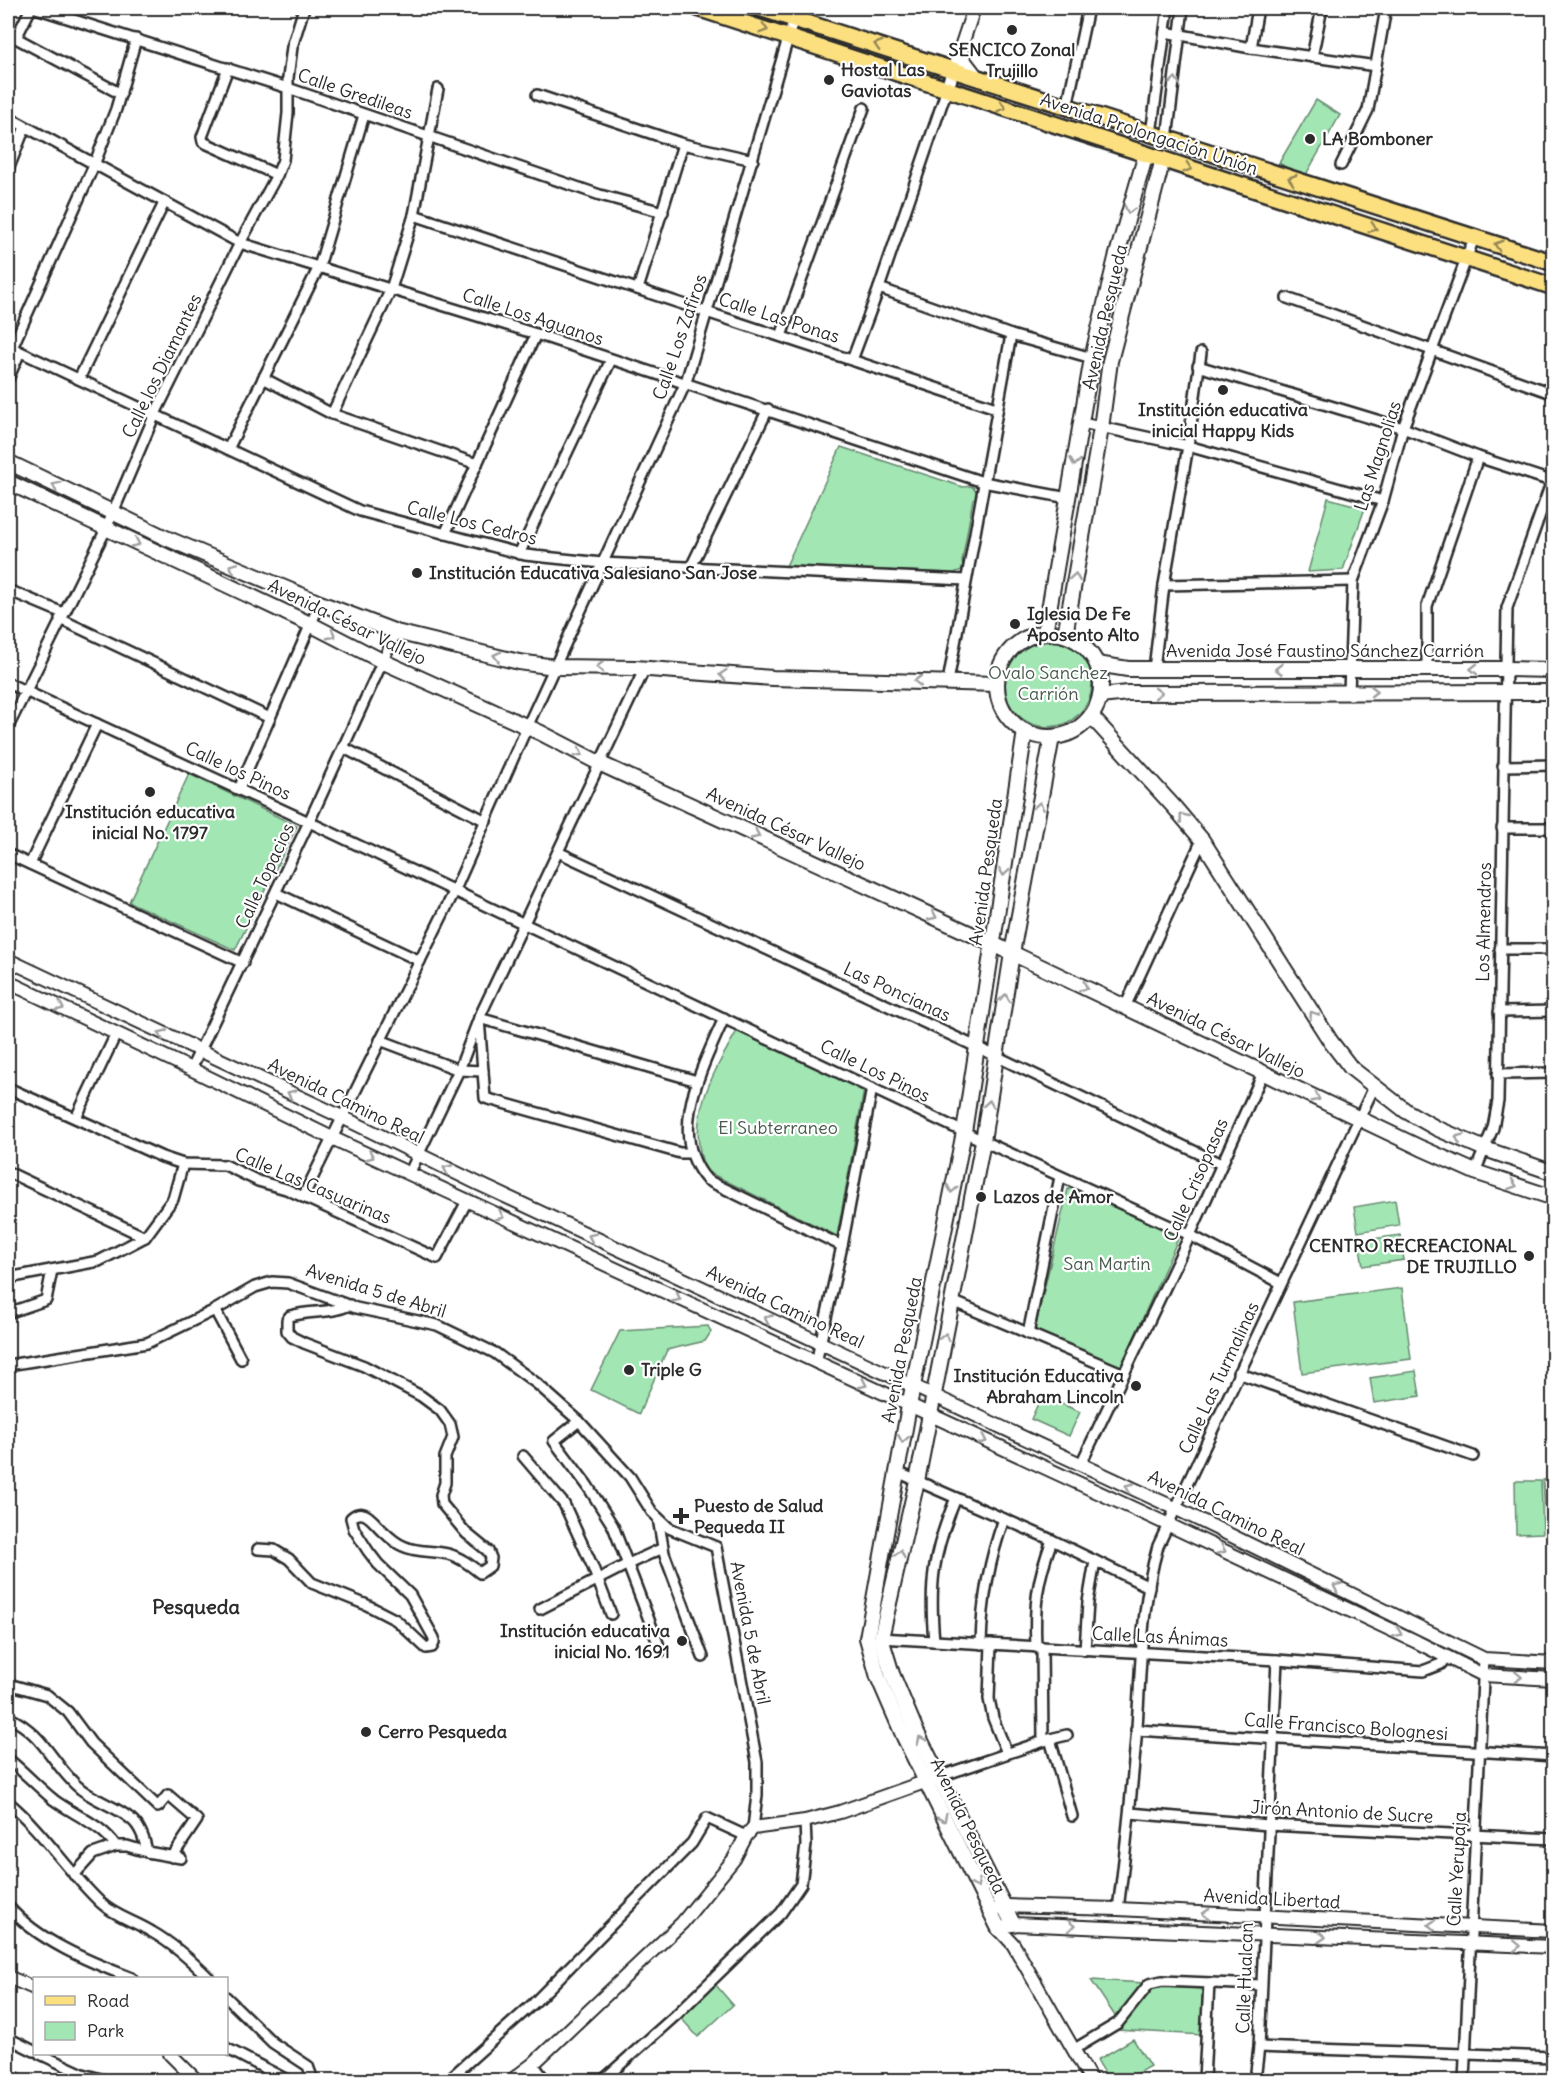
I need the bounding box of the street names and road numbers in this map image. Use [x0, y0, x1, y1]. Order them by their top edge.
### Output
street label: Calle Gredileas [295, 63, 416, 124]
street label: Avenida Prolongación Unión [1037, 87, 1261, 180]
street label: Avenida Pesqueda [1077, 242, 1132, 392]
street label: Calle Los Zafiros [647, 271, 712, 403]
street label: Calle Los Aguanos [460, 283, 607, 350]
street label: Calle Las Ponas [716, 287, 843, 348]
street label: Calle los Diamantes [117, 290, 206, 442]
street label: Las Magnolias [1349, 398, 1406, 514]
street label: Calle Los Cedros [405, 495, 540, 550]
street label: Avenida César Vallejo [264, 573, 430, 670]
street label: Avenida José Faustino Sánchez Carrión [1166, 639, 1484, 662]
street label: Calle los Pinos [182, 736, 295, 805]
street label: Avenida César Vallejo [703, 781, 870, 876]
street label: Avenida Pesqueda [964, 797, 1007, 947]
street label: Calle Topacios [230, 819, 299, 932]
street label: Los Almendros [1471, 862, 1496, 982]
street label: Las Poncianas [840, 957, 955, 1026]
street label: Avenida César Vallejo [1143, 986, 1309, 1083]
street label: Calle Los Pinos [816, 1034, 934, 1107]
street label: Avenida Camino Real [264, 1053, 428, 1148]
street label: Calle Crisopasas [1158, 1115, 1233, 1245]
street label: Calle Las Casuarinas [232, 1142, 395, 1229]
street label: Avenida 5 de Abril [303, 1258, 449, 1323]
street label: Avenida Camino Real [703, 1260, 868, 1353]
street label: Avenida Pesqueda [876, 1275, 927, 1425]
street label: Calle Las Turmalinas [1173, 1298, 1264, 1458]
street label: Avenida Camino Real [1144, 1465, 1308, 1560]
street label: Avenida 5 de Abril [725, 1559, 776, 1707]
street label: Calle Las Ánimas [1091, 1621, 1229, 1652]
street label: Calle Francisco Bolognesi [1243, 1708, 1449, 1745]
street label: Avenida Pesqueda [926, 1754, 1011, 1898]
street label: Jirón Antonio de Sucre [1250, 1795, 1434, 1828]
street label: Calle Yerupaja [1442, 1811, 1471, 1927]
street label: Avenida Libertad [1203, 1883, 1342, 1914]
street label: Calle Hualcan [1231, 1922, 1258, 2034]

